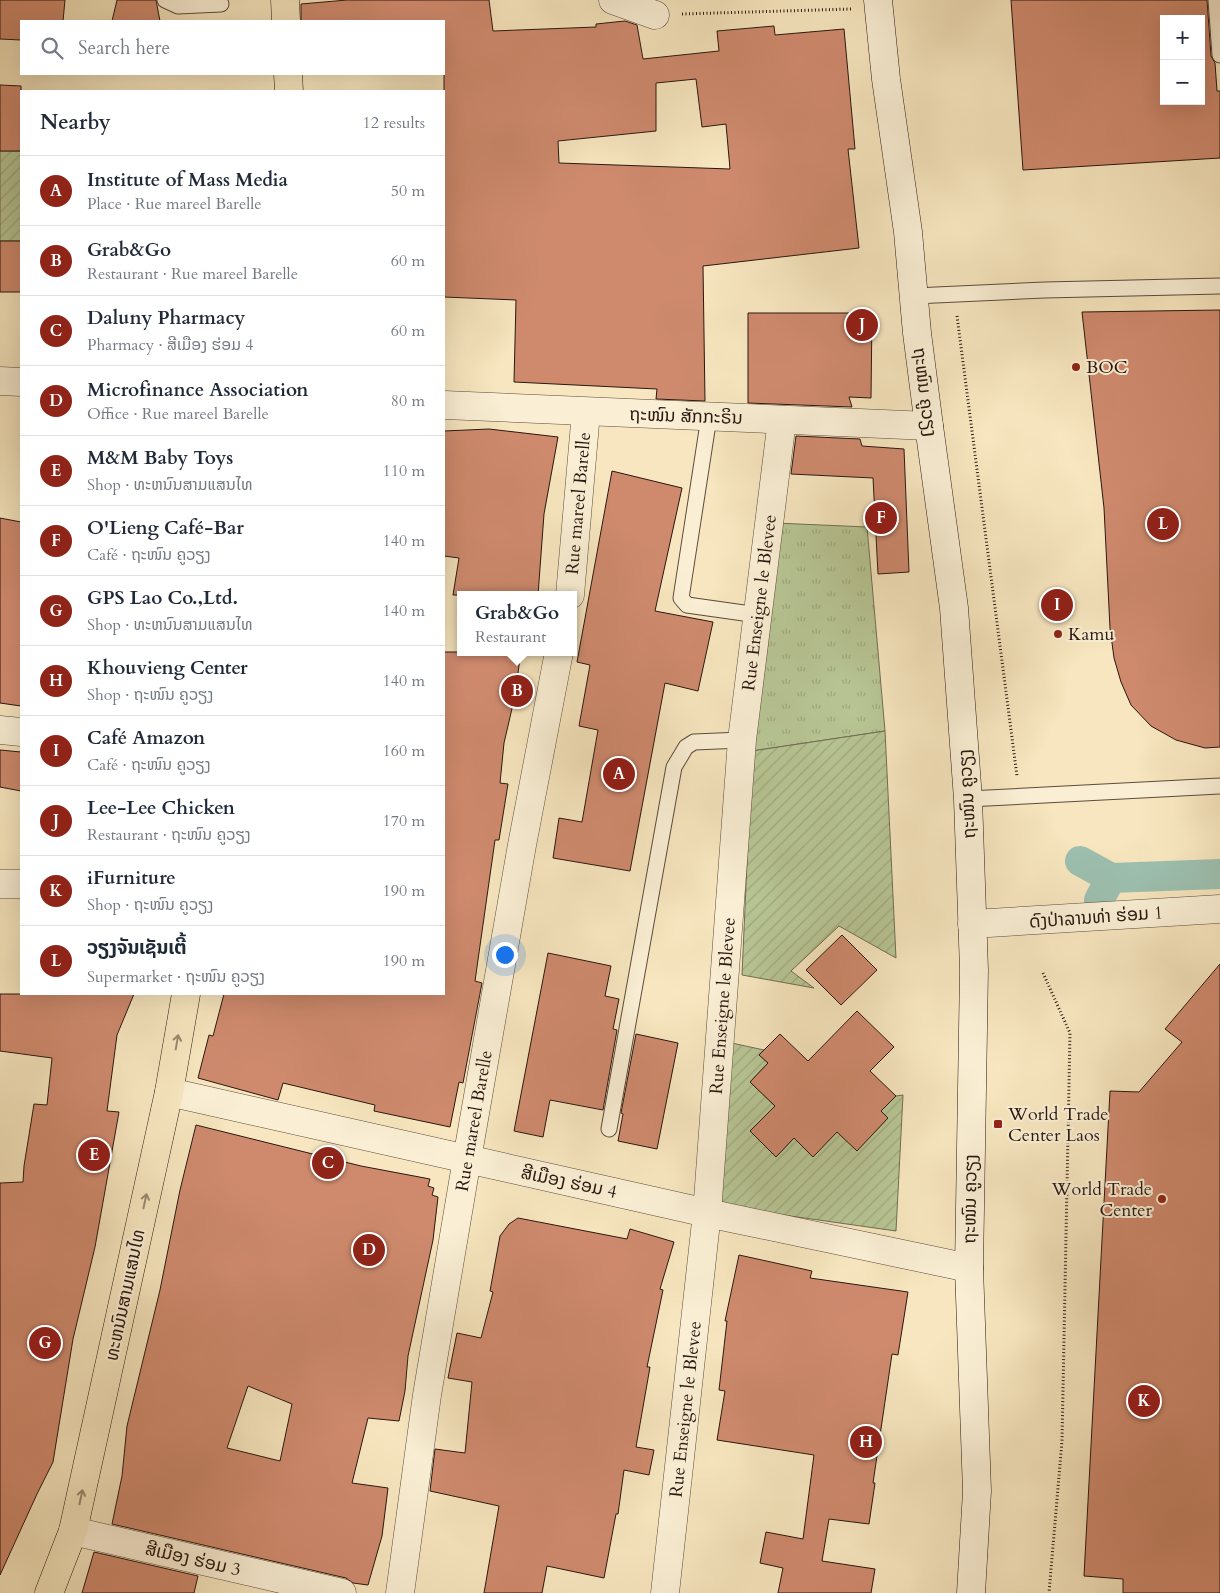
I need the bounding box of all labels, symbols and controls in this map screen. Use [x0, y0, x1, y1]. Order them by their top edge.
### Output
map controls [1160, 15, 1205, 105]
button: + [1160, 15, 1205, 60]
search box [20, 20, 445, 75]
icon: search [38, 34, 66, 62]
text: Search here [78, 35, 170, 61]
button: − [1160, 60, 1205, 105]
text: Nearby [40, 108, 111, 137]
text: 12 results [363, 112, 425, 134]
text: Institute of Mass Media [87, 167, 288, 193]
text: A [50, 180, 62, 202]
text: 50 m [391, 180, 425, 202]
text: Place · Rue mareel Barelle [87, 193, 262, 215]
text: Grab&Go [87, 237, 171, 263]
text: B [50, 250, 62, 272]
text: 60 m [391, 250, 425, 272]
text: Restaurant · Rue mareel Barelle [87, 263, 298, 285]
text: Daluny Pharmacy [87, 305, 245, 331]
pin: J [846, 306, 878, 344]
text: C [50, 320, 62, 342]
text: 60 m [391, 320, 425, 342]
text: Pharmacy · ສີເມືອງ ຮ່ອມ 4 [87, 334, 254, 356]
street label: ຖະໜົນ ຄູວຽງ [907, 346, 942, 438]
place label: BOC [1086, 355, 1128, 380]
marker: BOC [1070, 361, 1082, 373]
text: Microfinance Association [87, 377, 308, 403]
text: D [49, 390, 63, 412]
text: 80 m [391, 390, 425, 412]
street label: ຖະໜົນ ສັກກະຣິນ [629, 402, 743, 431]
text: Office · Rue mareel Barelle [87, 403, 269, 425]
street label: Rue mareel Barelle [560, 431, 597, 576]
text: M&M Baby Toys [87, 445, 233, 471]
text: E [51, 460, 61, 482]
text: 110 m [383, 460, 425, 482]
text: Shop · ທະຫນົນສາມແສນໄທ [87, 474, 253, 496]
pin: F [865, 499, 897, 537]
pin: L [1147, 505, 1179, 543]
street label: Rue Enseigne le Blevee [736, 513, 783, 692]
text: O'Lieng Café-Bar [87, 515, 244, 541]
text: F [51, 530, 61, 552]
text: 140 m [383, 530, 425, 552]
text: Café · ຖະໜົນ ຄູວຽງ [87, 544, 211, 566]
text: GPS Lao Co.,Ltd. [87, 585, 238, 611]
pin: I [1041, 586, 1073, 624]
popup [457, 591, 577, 656]
text: G [49, 600, 63, 622]
text: 140 m [383, 600, 425, 622]
text: Grab&Go [475, 600, 559, 626]
text: Shop · ທະຫນົນສາມແສນໄທ [87, 614, 253, 636]
place label: Kamu [1068, 622, 1114, 647]
text: Restaurant [475, 626, 546, 648]
marker: Kamu [1052, 628, 1064, 640]
text: Khouvieng Center [87, 655, 248, 681]
text: H [49, 670, 63, 692]
text: 140 m [383, 670, 425, 692]
pin: B [501, 672, 533, 710]
text: Shop · ຖະໜົນ ຄູວຽງ [87, 684, 213, 706]
text: Café Amazon [87, 725, 205, 751]
text: I [53, 740, 59, 762]
text: 160 m [383, 740, 425, 762]
street label: ຖະໜົນ ຄູວຽງ [953, 749, 982, 839]
text: Café · ຖະໜົນ ຄູວຽງ [87, 754, 211, 776]
pin: A [603, 755, 635, 793]
text: Lee-Lee Chicken [87, 795, 235, 821]
text: J [53, 810, 59, 832]
text: 170 m [383, 810, 425, 832]
text: Restaurant · ຖະໜົນ ຄູວຽງ [87, 824, 251, 846]
text: iFurniture [87, 865, 176, 891]
text: K [50, 880, 62, 902]
text: 190 m [383, 880, 425, 902]
text: Shop · ຖະໜົນ ຄູວຽງ [87, 894, 213, 916]
street label: ດົງປ່າລານທ່າ ຮ່ອມ 1 [1028, 900, 1164, 935]
street label: Rue Enseigne le Blevee [704, 916, 742, 1095]
text: ວຽງຈັນເຊັນເຕີ້ [87, 935, 186, 961]
your location [492, 942, 518, 968]
text: L [51, 950, 61, 972]
text: 190 m [383, 950, 425, 972]
text: Supermarket · ຖະໜົນ ຄູວຽງ [87, 966, 265, 988]
one-way arrow [173, 1035, 183, 1051]
street label: Rue mareel Barelle [450, 1048, 499, 1193]
place label: World Trade Center Laos [1007, 1102, 1108, 1148]
marker: World Trade Center Laos [992, 1118, 1004, 1130]
pin: E [78, 1136, 110, 1174]
pin: C [312, 1144, 344, 1182]
street label: ຖະໜົນ ຄູວຽງ [957, 1154, 984, 1244]
street label: ສີເມືອງ ຮ່ອມ 4 [519, 1160, 619, 1205]
place label: World Trade Center [1051, 1177, 1152, 1223]
marker: World Trade Center [1156, 1193, 1168, 1205]
one-way arrow [141, 1194, 150, 1210]
street label: ທະຫນົນສາມແສນໄທ [99, 1227, 152, 1363]
pin: D [353, 1231, 385, 1269]
street label: Rue Enseigne le Blevee [664, 1320, 708, 1499]
pin: G [29, 1324, 61, 1362]
pin: K [1128, 1382, 1160, 1420]
pin: H [850, 1423, 882, 1461]
one-way arrow [76, 1489, 86, 1505]
street label: ສີເມືອງ ຮ່ອມ 3 [143, 1536, 243, 1583]

